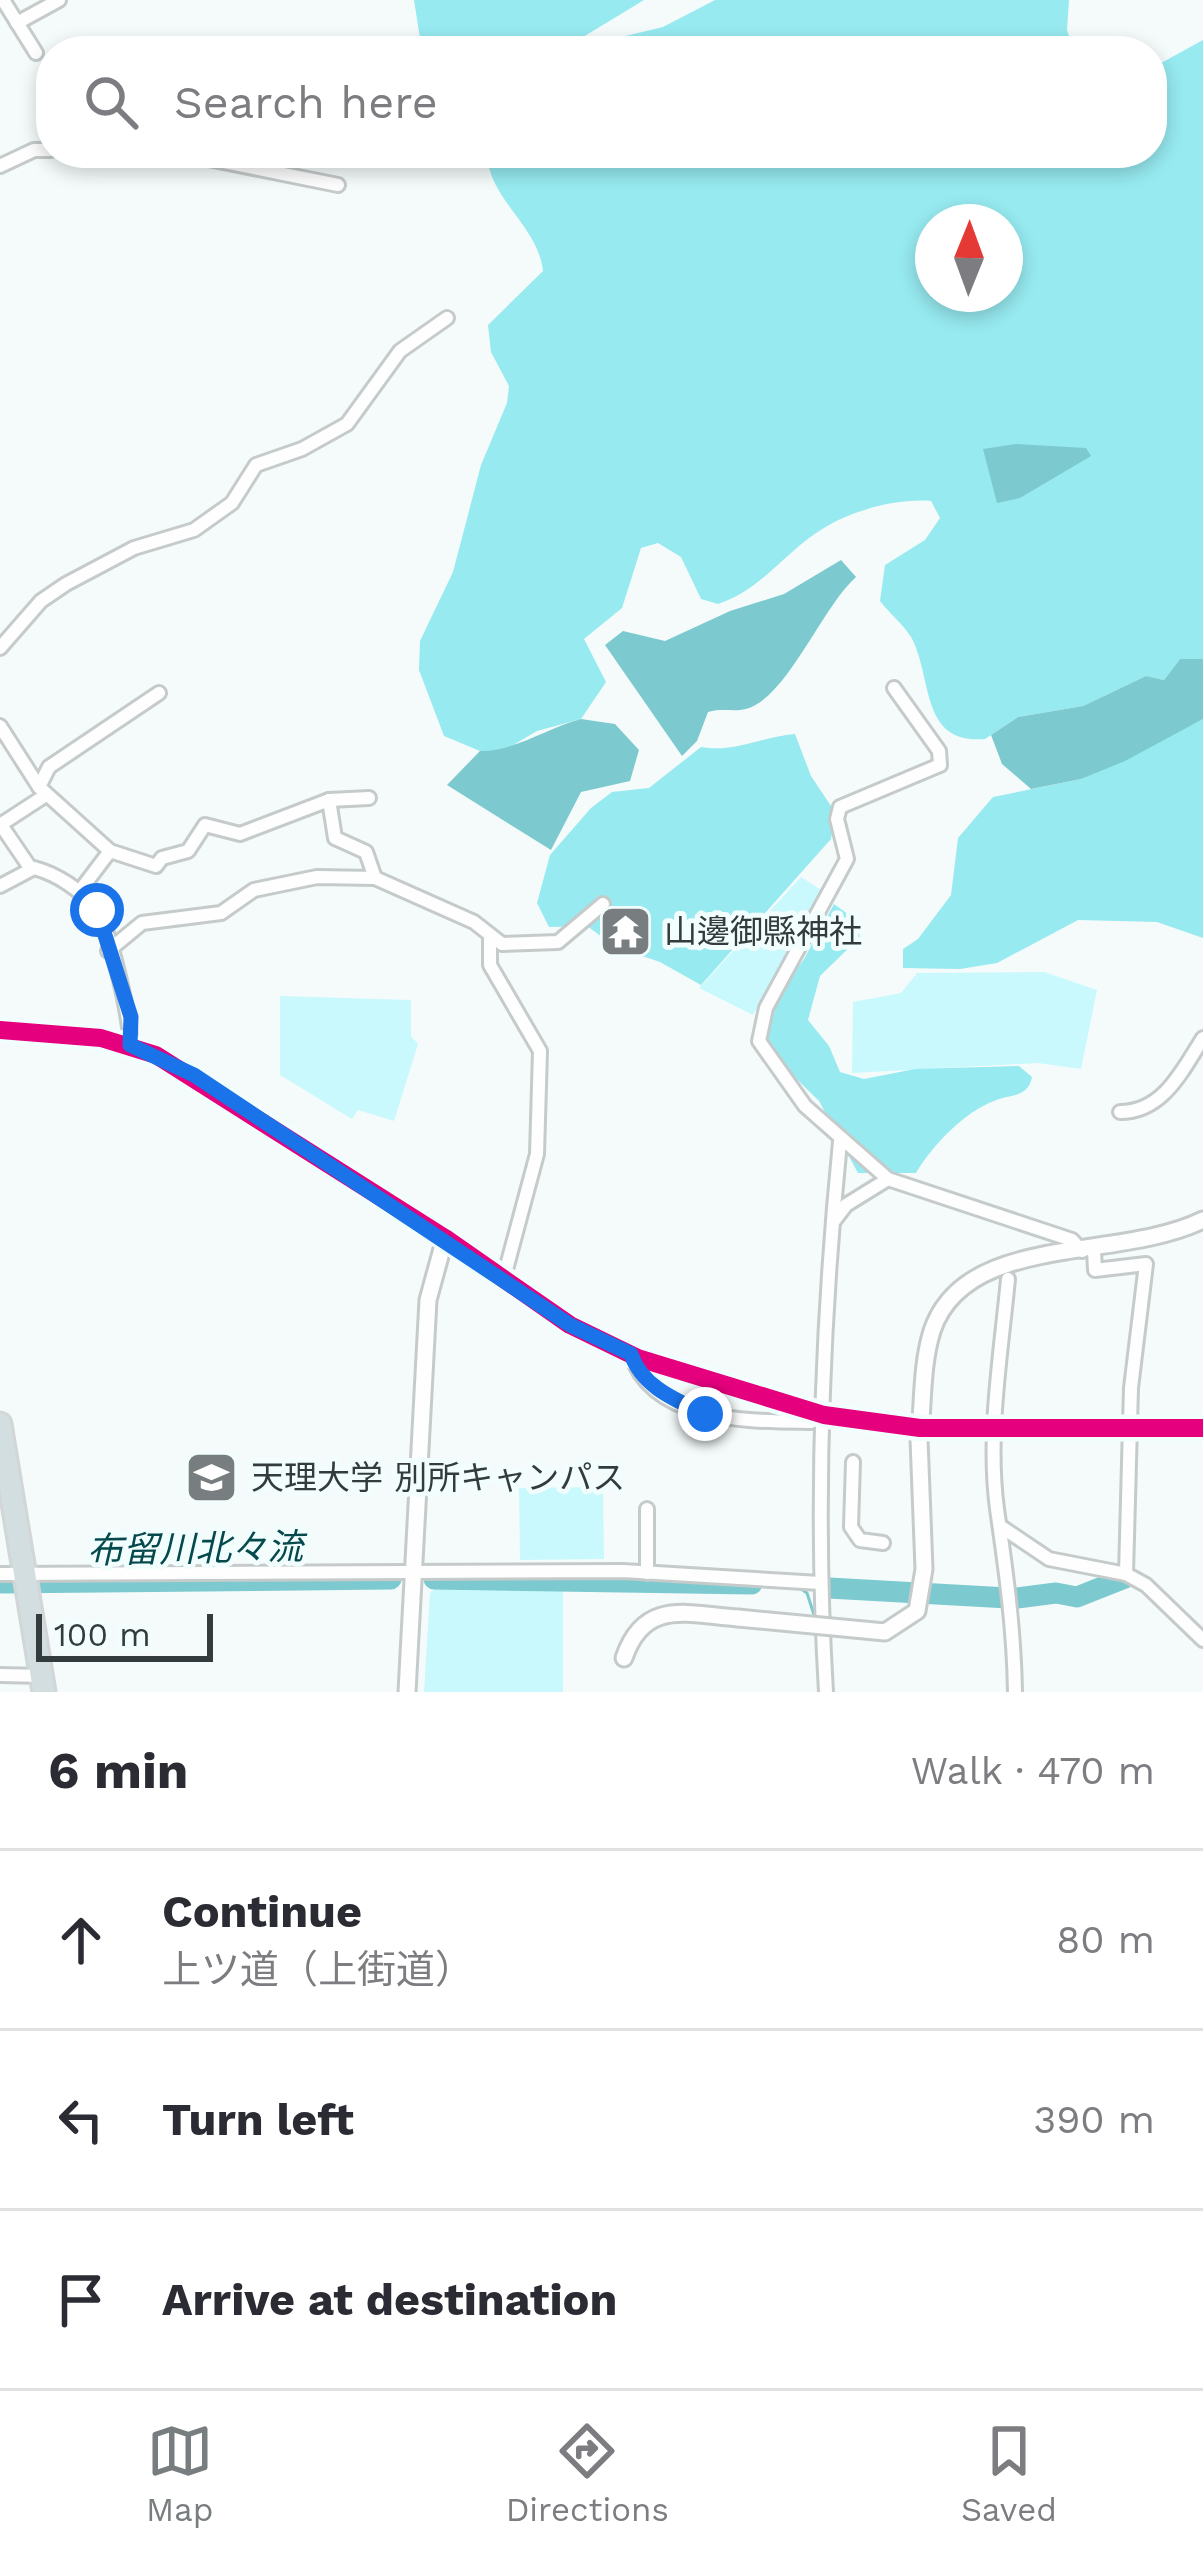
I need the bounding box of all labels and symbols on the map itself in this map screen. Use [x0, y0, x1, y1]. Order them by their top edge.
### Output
north arrow [915, 204, 1023, 312]
route start [70, 883, 124, 937]
temple icon: 山邊御縣神社 [597, 903, 653, 959]
place label: 山邊御縣神社 [664, 912, 862, 951]
route end [678, 1387, 732, 1441]
school or university icon: 天理大学 別所キャンパス [184, 1449, 240, 1505]
place label: 天理大学 別所キャンパス [251, 1458, 625, 1497]
water label: 布留川北々流 [87, 1526, 308, 1572]
scale bar [36, 1608, 213, 1661]

